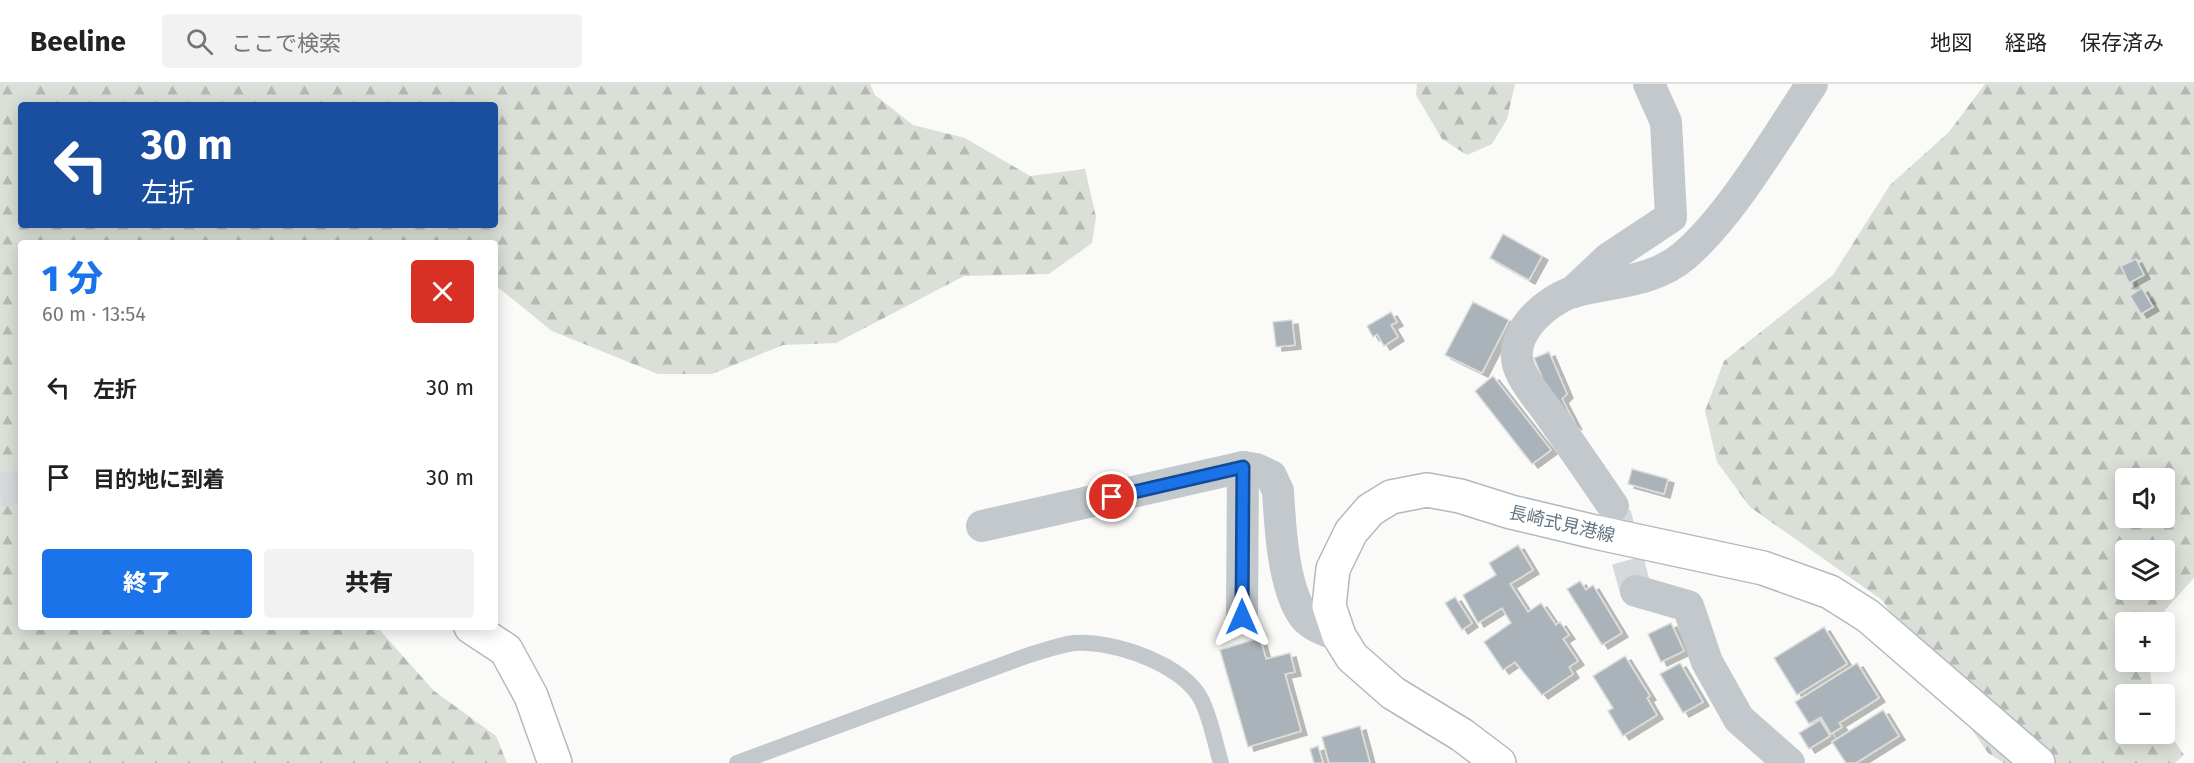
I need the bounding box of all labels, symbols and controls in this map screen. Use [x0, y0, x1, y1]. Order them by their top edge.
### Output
search box [162, 14, 582, 68]
text: Beeline [30, 25, 126, 58]
icon: search [183, 25, 216, 58]
text: ここで検索 [231, 30, 341, 57]
text: 地図 [1930, 30, 1972, 56]
text: 経路 [2005, 30, 2047, 56]
text: 保存済み [2080, 30, 2164, 56]
text: 30 m [141, 120, 233, 170]
icon: left [42, 126, 120, 204]
text: 左折 [141, 177, 195, 209]
text: 1 分 [42, 257, 103, 301]
button: close [411, 260, 474, 323]
text: 60 m · 13:54 [42, 302, 146, 326]
icon: left [42, 371, 75, 404]
text: 30 m [426, 374, 474, 401]
text: 左折 [93, 376, 137, 403]
icon: arrive [42, 461, 75, 494]
text: 30 m [426, 464, 474, 491]
text: 目的地に到着 [93, 466, 225, 493]
map controls [2115, 468, 2175, 744]
button: sound [2115, 468, 2175, 528]
pin [1086, 471, 1137, 522]
icon: arrive [1095, 480, 1128, 513]
street label: 長崎式見港線 [1507, 501, 1617, 547]
button: layers [2115, 540, 2175, 600]
button: 終了 [42, 549, 252, 618]
button: 共有 [264, 549, 474, 618]
position arrow [1210, 585, 1274, 649]
button: + [2115, 612, 2175, 672]
button: − [2115, 684, 2175, 744]

